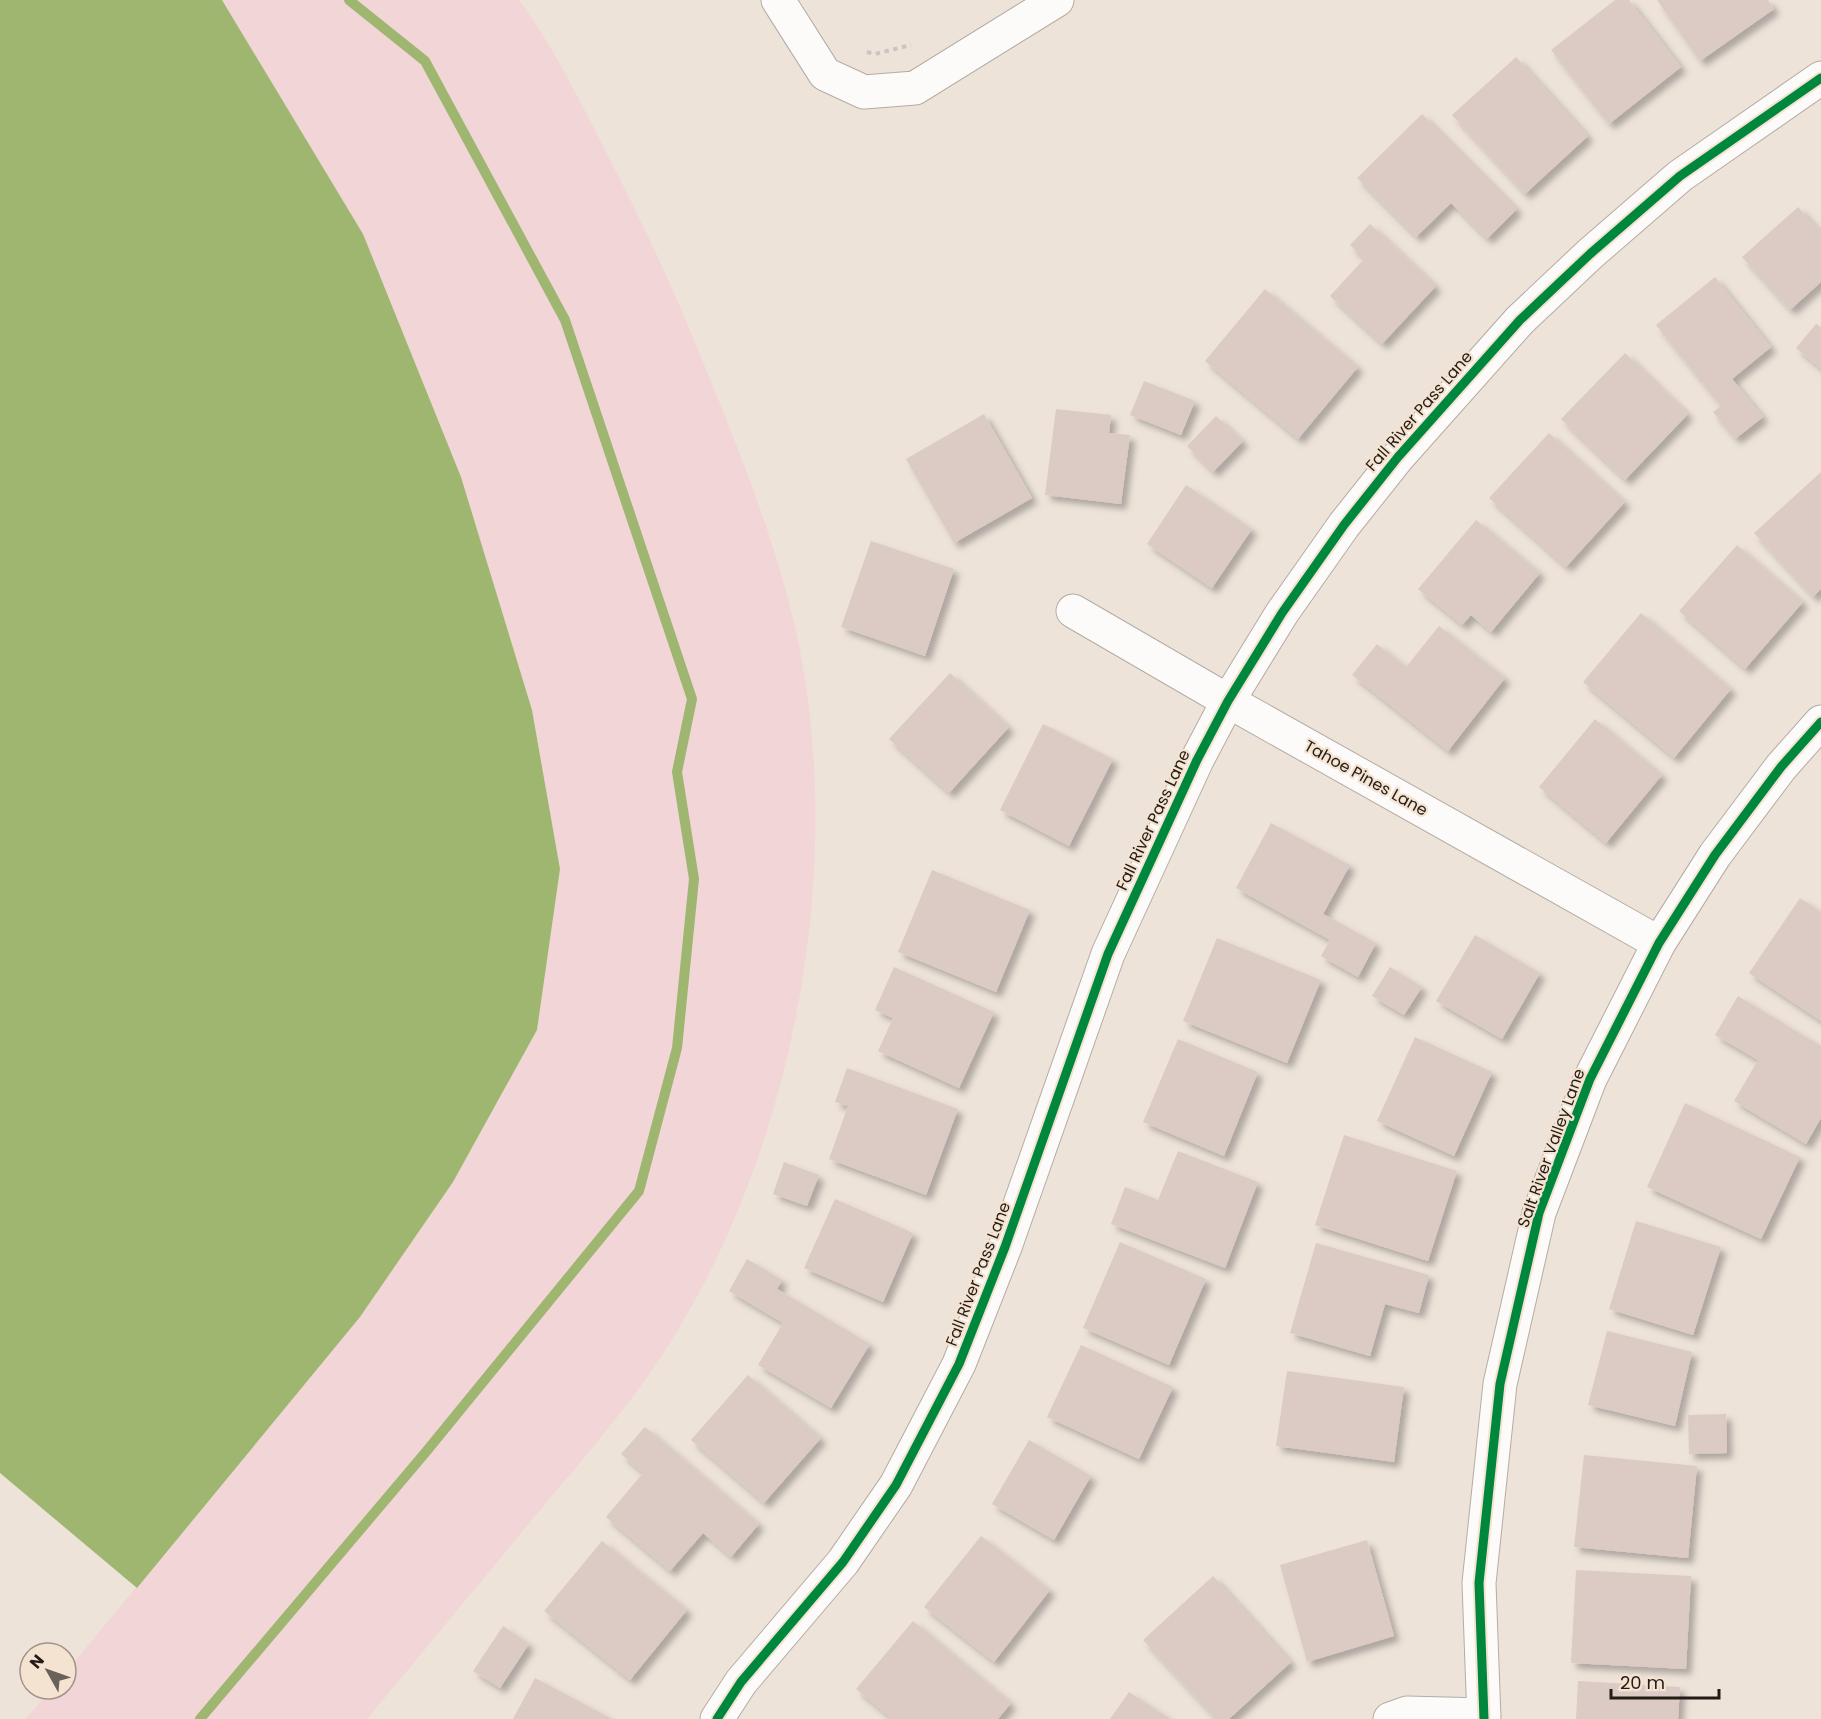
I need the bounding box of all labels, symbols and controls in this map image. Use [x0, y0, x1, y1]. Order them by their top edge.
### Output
street label: Fall River Pass Lane [1360, 346, 1478, 476]
street label: Tahoe Pines Lane [1300, 734, 1432, 822]
street label: Fall River Pass Lane [1110, 746, 1196, 894]
street label: Salt River Valley Lane [1512, 1065, 1590, 1231]
street label: Fall River Pass Lane [940, 1198, 1016, 1349]
north arrow [18, 1641, 78, 1701]
text: N [24, 1650, 50, 1674]
scale bar [1611, 1662, 1719, 1700]
text: 20 m [1620, 1670, 1665, 1695]

